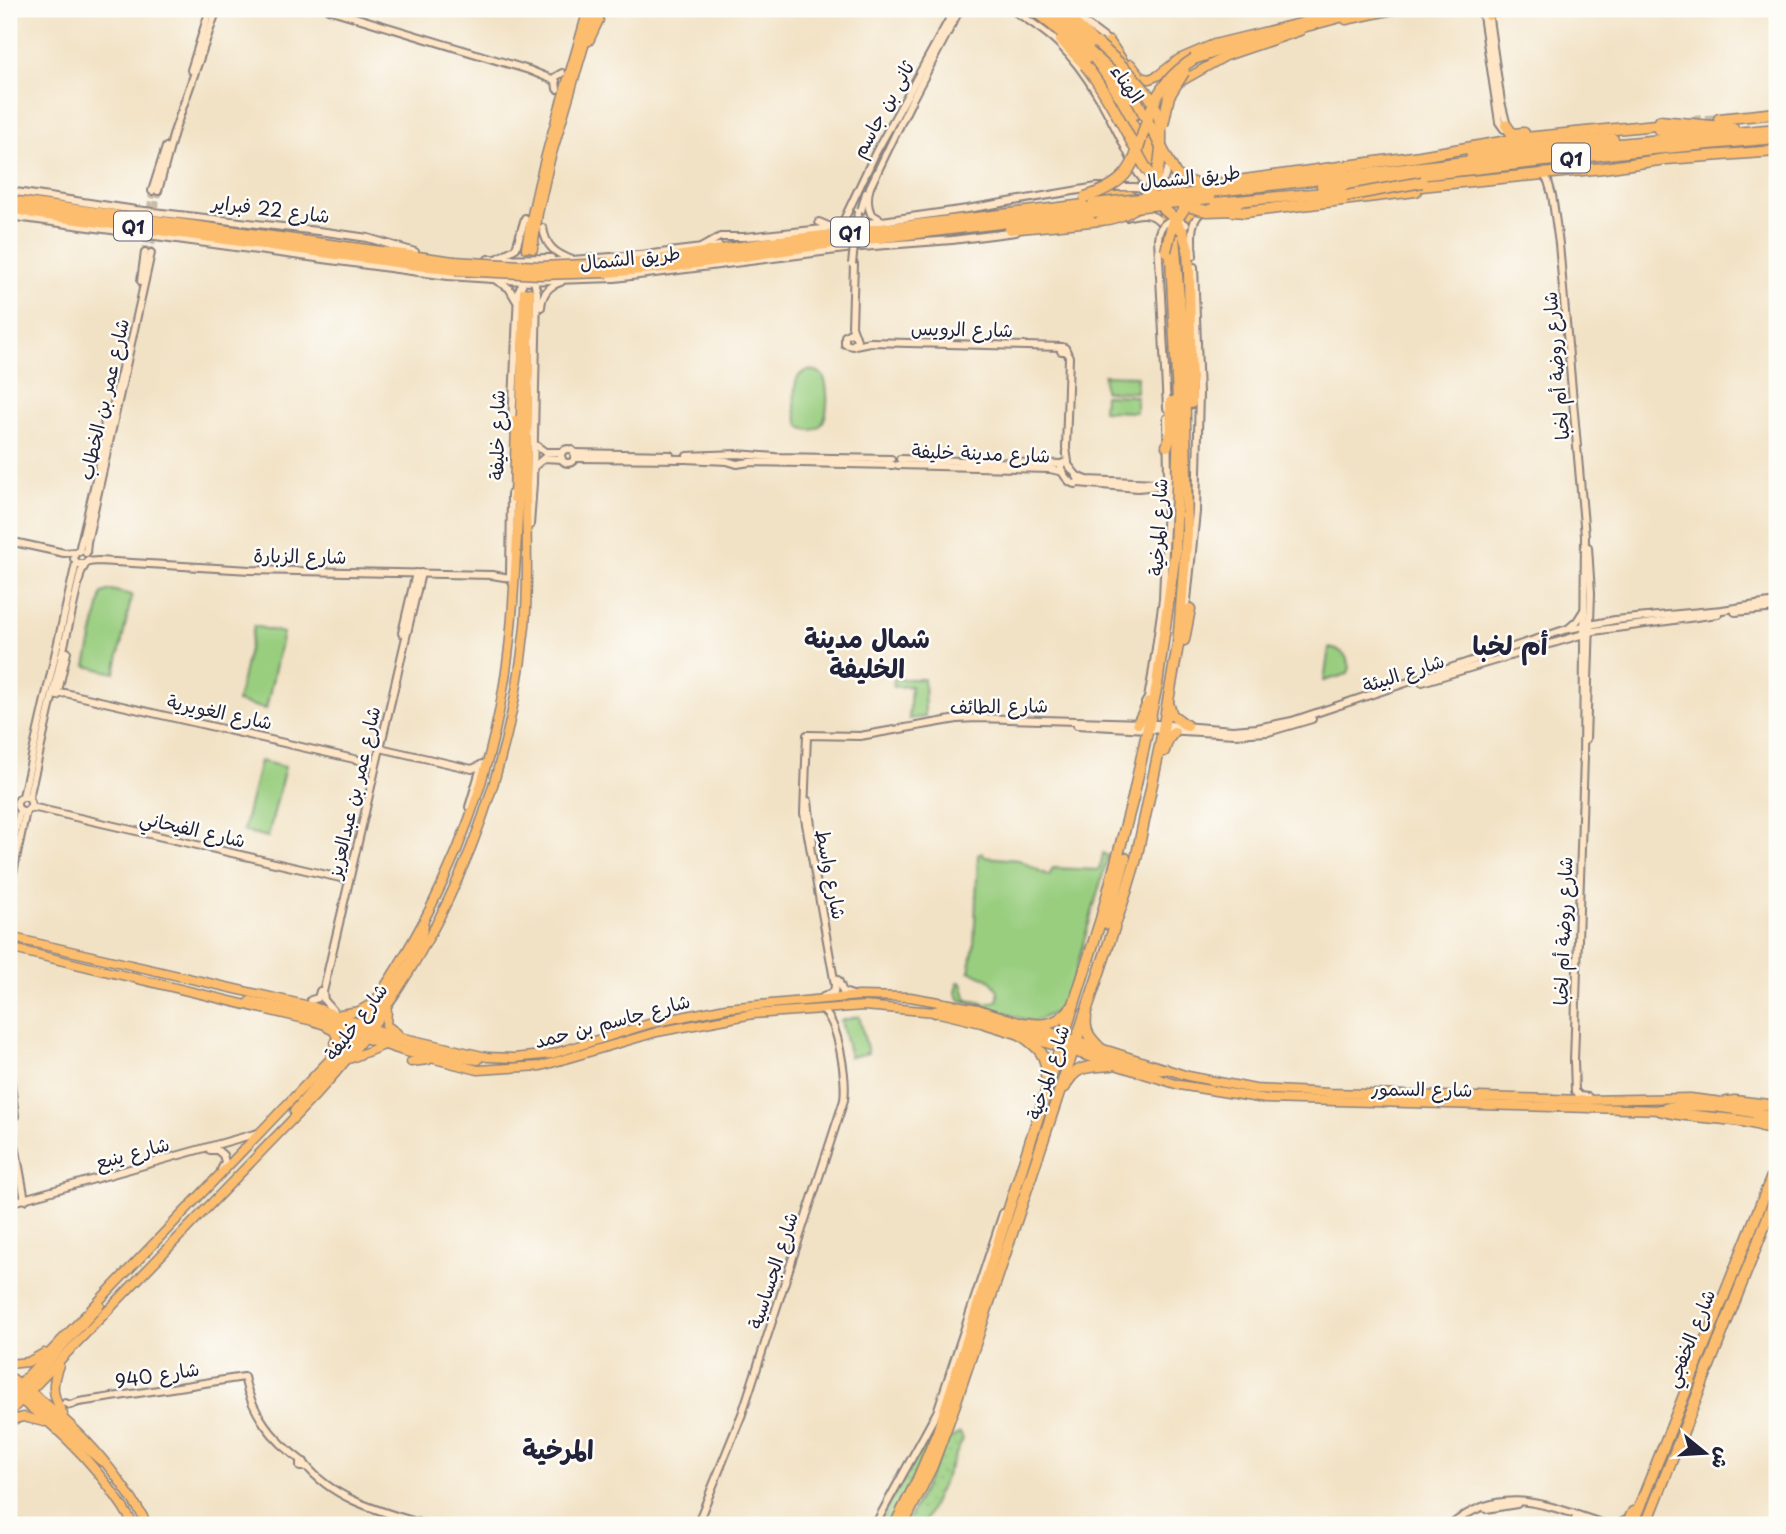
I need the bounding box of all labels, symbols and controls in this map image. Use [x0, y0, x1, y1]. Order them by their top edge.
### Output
street label: ثانى بن جاسم [844, 55, 922, 163]
street label: الهناء [1105, 58, 1151, 108]
road number: Q1 [1552, 144, 1590, 173]
street label: طريق الشمال [1138, 157, 1242, 195]
street label: شارع 22 فبراير [208, 187, 331, 230]
road number: Q1 [114, 211, 152, 240]
road number: Q1 [831, 218, 869, 246]
street label: طريق الشمال [578, 238, 682, 276]
street label: شارع روضة أم لخبا [1535, 290, 1577, 441]
street label: شارع الرويس [911, 313, 1013, 344]
street label: شارع عمر بن الخطاب [71, 315, 136, 483]
street label: شارع خليفة [481, 390, 512, 480]
street label: شارع مدينة خليفة [911, 436, 1051, 469]
street label: شارع المرخية [1140, 477, 1175, 577]
street label: شارع الزبارة [253, 540, 347, 571]
district label: شمال مدينة الخليفة [804, 618, 930, 687]
district label: أم لخبا [1473, 625, 1548, 666]
street label: شارع البيئة [1358, 646, 1448, 699]
street label: شارع الغويرية [165, 686, 275, 737]
street label: شارع الطائف [950, 690, 1048, 721]
street label: شارع عمر بن عبدالعزيز [319, 703, 387, 883]
street label: شارع الفيحاني [137, 802, 249, 858]
street label: شارع واسط [809, 826, 854, 922]
street label: شارع روضة أم لخبا [1545, 856, 1581, 1006]
street label: شارع خليفة [317, 976, 394, 1066]
street label: شارع جاسم بن حمد [531, 986, 694, 1056]
street label: شارع المرخية [1019, 1021, 1076, 1123]
street label: شارع السمور [1370, 1073, 1473, 1104]
street label: شارع ينبع [92, 1129, 172, 1176]
street label: شارع الجساسية [740, 1208, 805, 1332]
street label: شارع الخفجي [1657, 1285, 1725, 1393]
street label: شارع 940 [113, 1354, 201, 1395]
north arrow [1670, 1418, 1740, 1488]
district label: المرخية [522, 1429, 594, 1468]
text: ش [1706, 1444, 1739, 1473]

